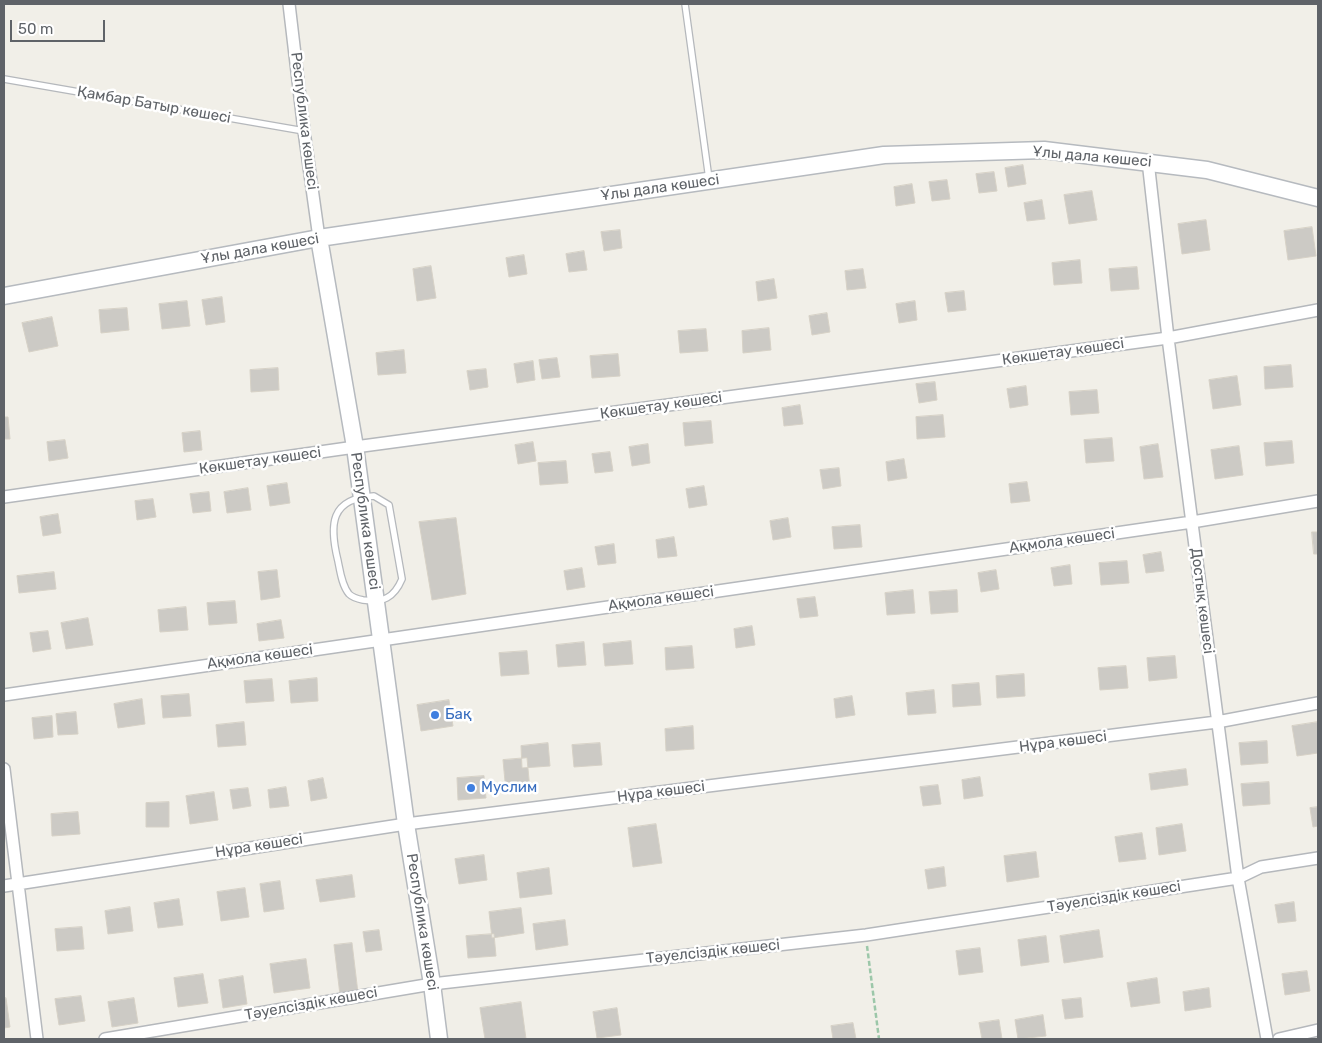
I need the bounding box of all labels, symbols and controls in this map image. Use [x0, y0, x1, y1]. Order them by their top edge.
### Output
scale bar [12, 10, 108, 42]
text: 50 m [18, 20, 53, 38]
street label: Республика көшесі [287, 51, 321, 191]
street label: Қамбар Батыр көшесі [76, 83, 232, 127]
street label: Ұлы дала көшесі [1032, 143, 1152, 171]
street label: Ұлы дала көшесі [600, 171, 720, 205]
street label: Ұлы дала көшесі [200, 230, 320, 268]
street label: Көкшетау көшесі [1001, 335, 1125, 369]
street label: Көкшетау көшесі [599, 389, 723, 423]
street label: Көкшетау көшесі [198, 444, 322, 478]
street label: Республика көшесі [346, 451, 384, 591]
street label: Ақмола көшесі [1008, 525, 1116, 557]
street label: Достық көшесі [1187, 547, 1217, 655]
street label: Ақмола көшесі [607, 583, 715, 615]
street label: Ақмола көшесі [206, 641, 314, 673]
place label: Бақ [445, 706, 471, 724]
marker: Бақ [429, 709, 441, 721]
street label: Нұра көшесі [1018, 728, 1108, 756]
street label: Нұра көшесі [616, 778, 706, 806]
place label: Муслим [481, 779, 537, 797]
marker: Муслим [465, 782, 477, 794]
street label: Нұра көшесі [214, 830, 304, 862]
street label: Республика көшесі [402, 852, 442, 992]
street label: Тәуелсіздік көшесі [1046, 878, 1182, 916]
street label: Тәуелсіздік көшесі [645, 936, 781, 968]
street label: Тәуелсіздік көшесі [243, 983, 379, 1025]

